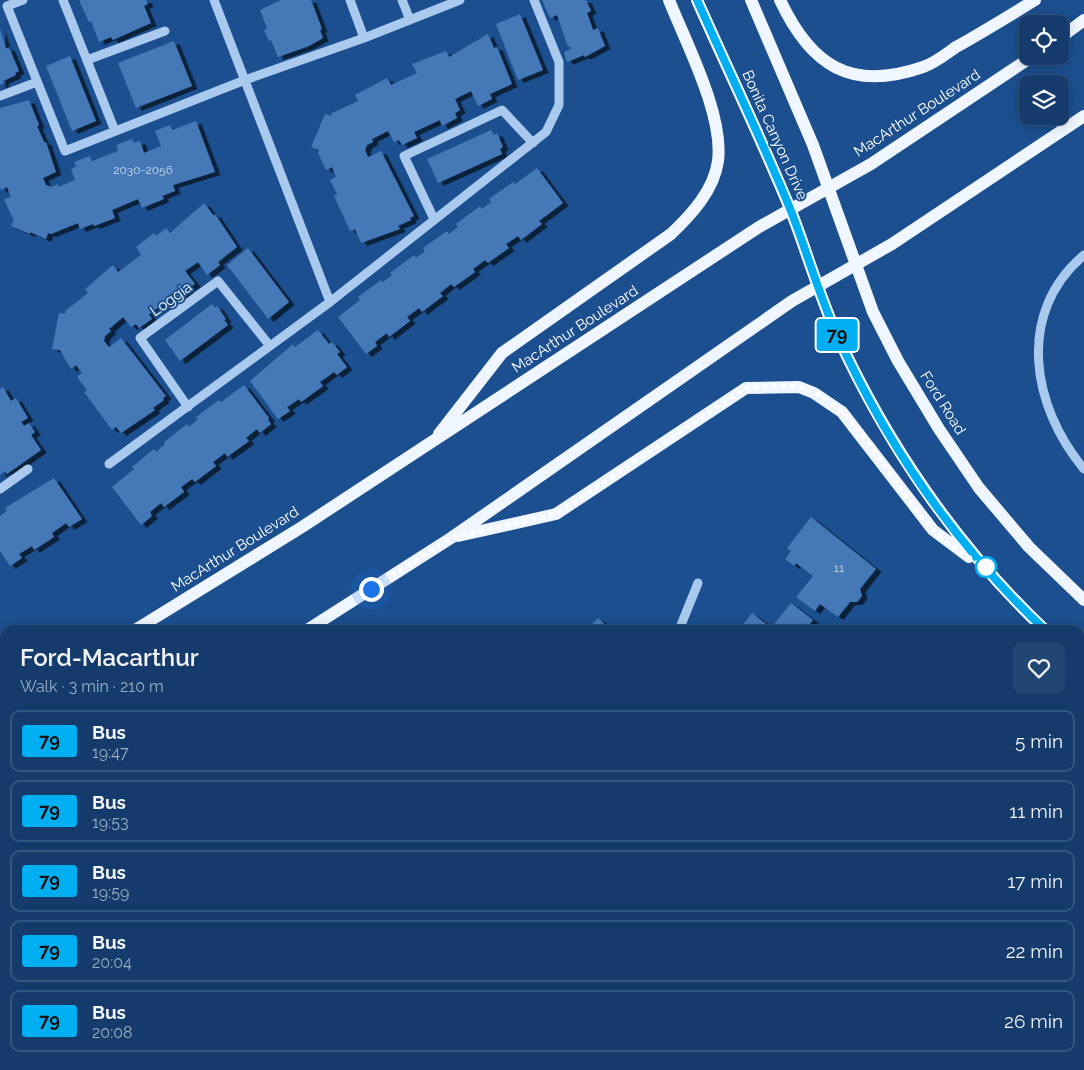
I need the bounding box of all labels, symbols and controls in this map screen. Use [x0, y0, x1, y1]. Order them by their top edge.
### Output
map controls [1019, 15, 1069, 125]
button: locate [1019, 15, 1069, 65]
street label: MacArthur Boulevard [850, 65, 984, 161]
street label: Bonita Canyon Drive [738, 67, 812, 203]
button: layers [1019, 75, 1069, 125]
house number: 2030-2056 [113, 163, 173, 177]
street label: Loggia [146, 278, 196, 320]
street label: MacArthur Boulevard [508, 281, 642, 377]
line badge: 79 [814, 319, 860, 351]
text: 79 [827, 324, 847, 345]
street label: Ford Road [916, 368, 970, 438]
street label: MacArthur Boulevard [168, 502, 302, 596]
unlabelled marker [975, 556, 997, 578]
house number: 11 [834, 561, 844, 575]
your location [359, 577, 384, 602]
button: heart [1013, 642, 1065, 694]
text: Ford-Macarthur [20, 643, 199, 672]
text: Walk · 3 min · 210 m [20, 677, 164, 696]
text: Bus [92, 721, 126, 743]
text: 79 [39, 730, 60, 751]
text: 5 min [1015, 730, 1063, 752]
text: 19:47 [92, 743, 128, 762]
text: Bus [92, 791, 126, 813]
text: 79 [39, 800, 60, 821]
text: 11 min [1009, 800, 1063, 822]
text: 19:53 [92, 813, 129, 832]
text: Bus [92, 861, 126, 883]
text: 79 [39, 870, 60, 891]
text: 17 min [1007, 870, 1063, 892]
text: 19:59 [92, 883, 129, 902]
text: Bus [92, 931, 126, 953]
text: 79 [39, 940, 60, 961]
text: 22 min [1006, 940, 1063, 962]
text: 20:04 [92, 953, 132, 972]
text: Bus [92, 1001, 126, 1023]
text: 79 [39, 1010, 60, 1031]
text: 26 min [1004, 1010, 1063, 1032]
text: 20:08 [92, 1023, 132, 1042]

